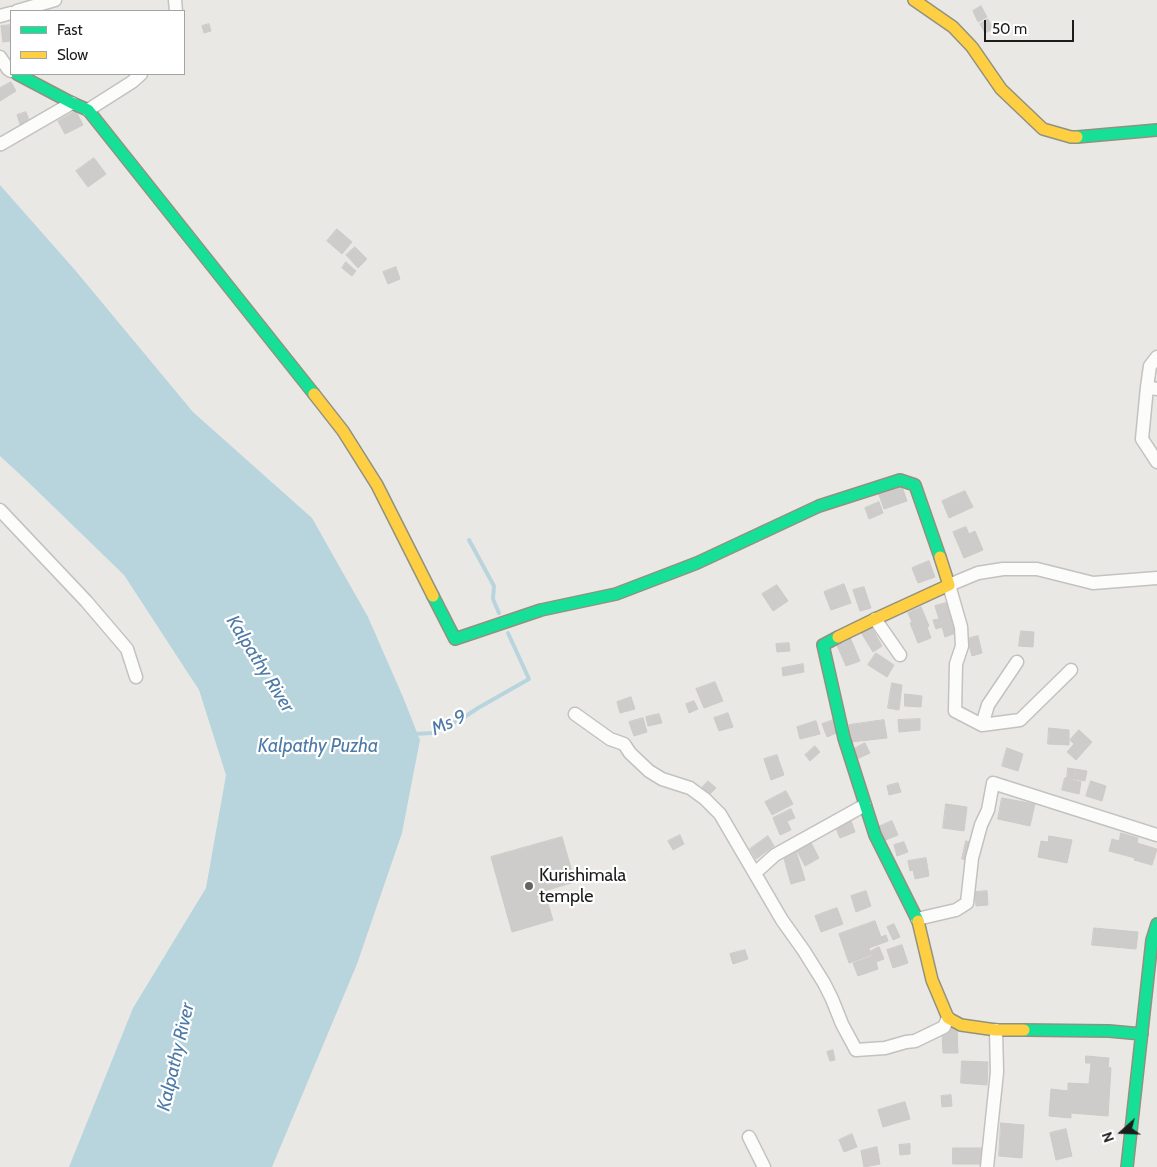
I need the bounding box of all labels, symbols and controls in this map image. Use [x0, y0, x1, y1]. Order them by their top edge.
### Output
legend [10, 10, 185, 75]
scale bar [987, 10, 1077, 42]
text: 50 m [992, 20, 1027, 38]
text: Fast [57, 21, 82, 39]
text: Slow [57, 46, 88, 64]
water label: Kalpathy River [221, 611, 299, 717]
water label: Ms 9 [428, 705, 470, 741]
water label: Kalpathy Puzha [258, 735, 378, 757]
place label: Kurishimala temple [539, 865, 626, 908]
marker: Kurishimala temple [523, 880, 535, 892]
water label: Kalpathy River [152, 1001, 200, 1113]
north arrow [1097, 1107, 1147, 1157]
text: N [1098, 1129, 1118, 1145]

